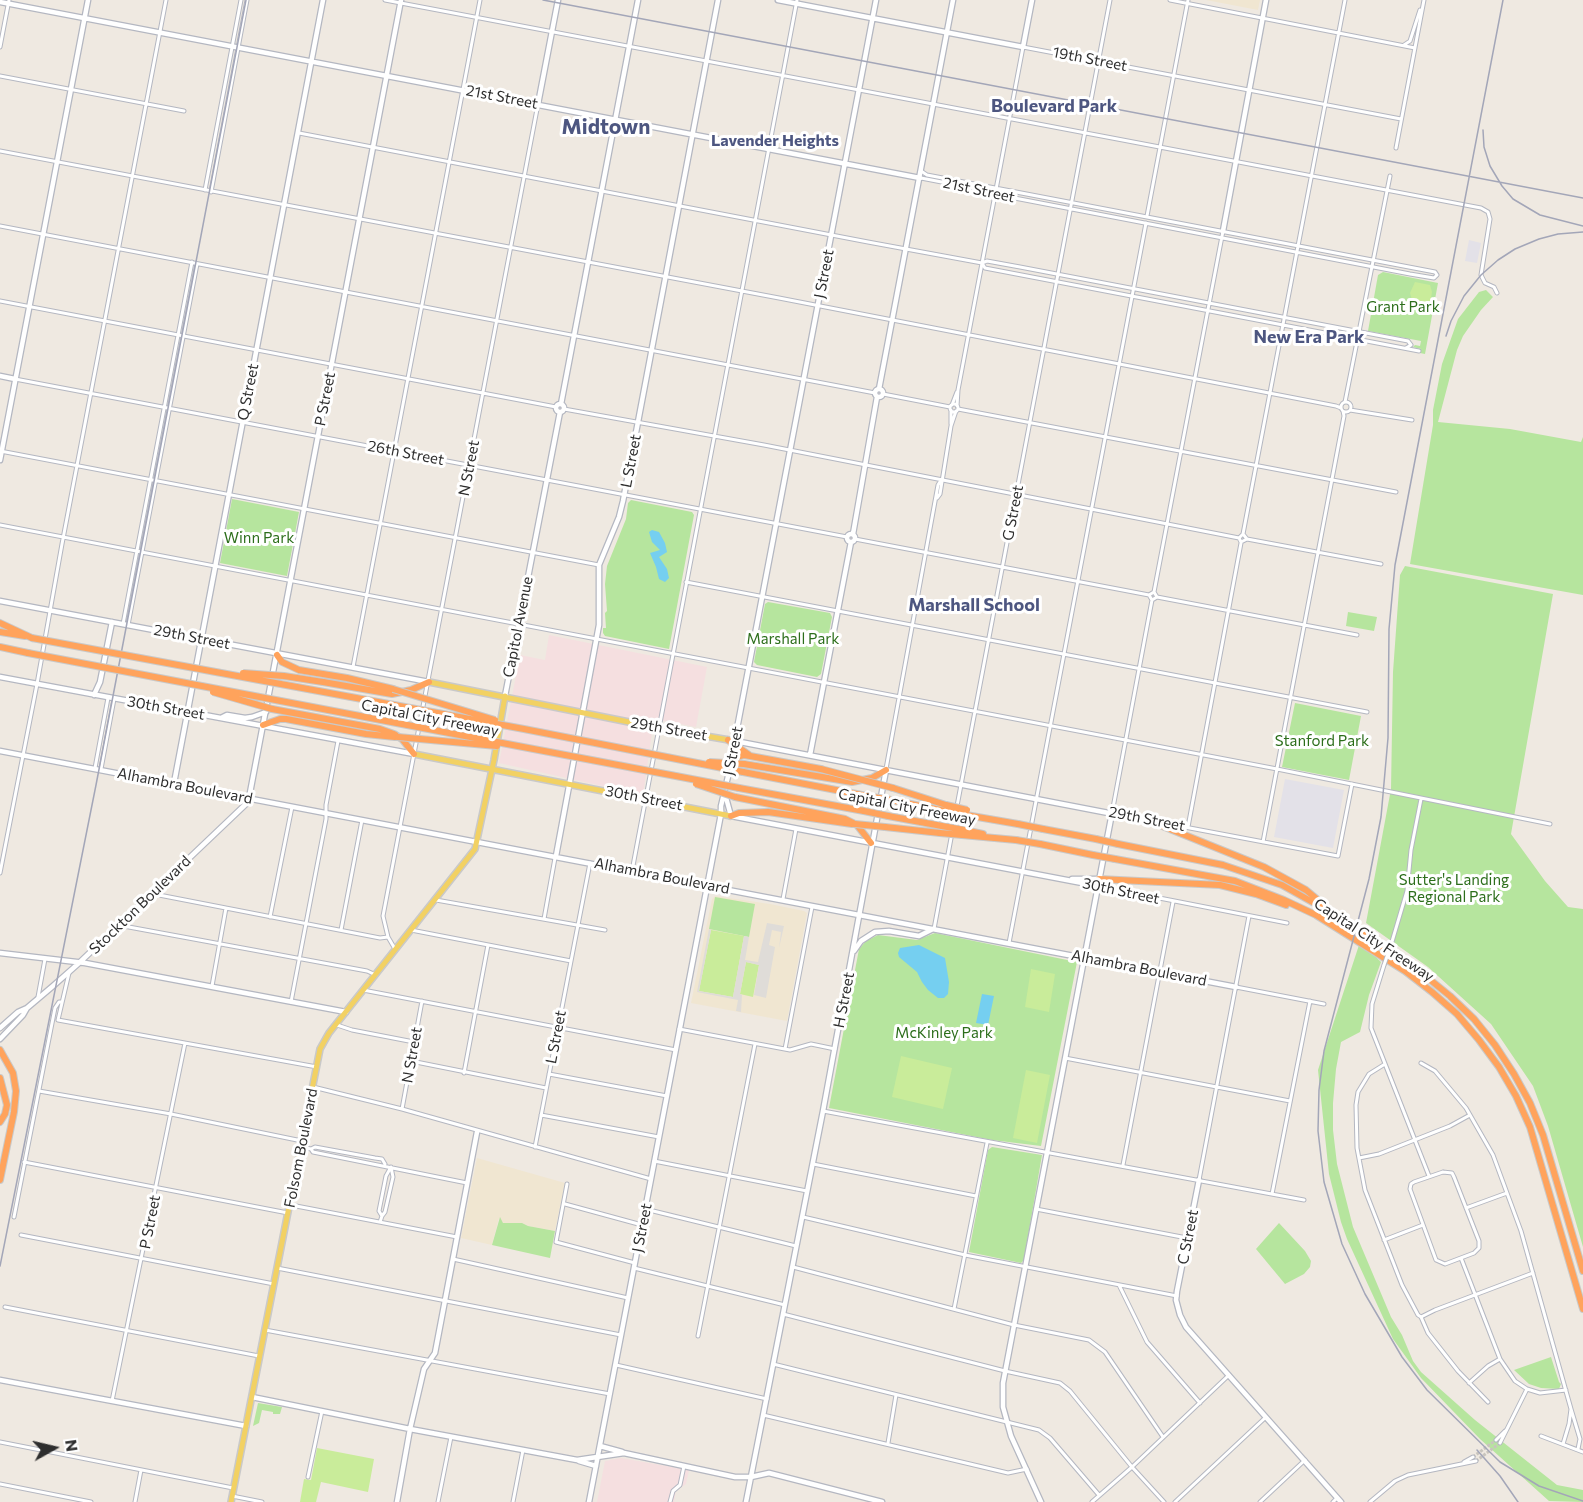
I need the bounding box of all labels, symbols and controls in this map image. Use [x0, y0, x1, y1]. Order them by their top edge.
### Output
street label: 19th Street [1051, 43, 1129, 75]
street label: 21st Street [464, 81, 540, 113]
district label: Boulevard Park [991, 95, 1117, 117]
district label: Midtown [562, 114, 650, 140]
district label: Lavender Heights [711, 131, 839, 151]
street label: 21st Street [941, 174, 1017, 206]
street label: J Street [810, 248, 838, 300]
park label: Grant Park [1366, 298, 1440, 316]
district label: New Era Park [1254, 326, 1364, 348]
street label: Q Street [234, 362, 262, 422]
street label: P Street [311, 370, 339, 428]
street label: L Street [617, 433, 645, 489]
street label: 26th Street [366, 437, 446, 469]
street label: N Street [455, 439, 483, 497]
street label: G Street [999, 484, 1027, 542]
park label: Winn Park [224, 529, 294, 547]
street label: Capitol Avenue [499, 575, 537, 679]
district label: Marshall School [908, 594, 1040, 616]
street label: 29th Street [152, 621, 232, 653]
park label: Marshall Park [747, 630, 839, 648]
street label: 30th Street [126, 692, 206, 724]
street label: Capital City Freeway [360, 696, 500, 740]
street label: 29th Street [629, 713, 709, 745]
street label: J Street [719, 725, 747, 777]
park label: Stanford Park [1275, 732, 1369, 750]
street label: Alhambra Boulevard [116, 764, 254, 808]
street label: 30th Street [604, 782, 684, 814]
street label: Capital City Freeway [837, 785, 977, 829]
street label: 29th Street [1107, 803, 1187, 835]
street label: Stockton Boulevard [86, 852, 194, 958]
street label: Alhambra Boulevard [593, 854, 731, 898]
park label: Sutter's Landing Regional Park [1399, 871, 1509, 906]
street label: 30th Street [1081, 874, 1161, 908]
street label: Capital City Freeway [1311, 894, 1437, 986]
street label: Alhambra Boulevard [1070, 946, 1208, 990]
street label: H Street [830, 971, 858, 1029]
street label: L Street [542, 1009, 570, 1065]
park label: McKinley Park [895, 1024, 993, 1042]
street label: N Street [398, 1026, 426, 1084]
street label: Folsom Boulevard [281, 1087, 321, 1209]
street label: P Street [136, 1193, 164, 1251]
street label: J Street [628, 1202, 656, 1254]
street label: C Street [1174, 1208, 1202, 1266]
north arrow [24, 1418, 84, 1478]
text: N [62, 1438, 83, 1453]

